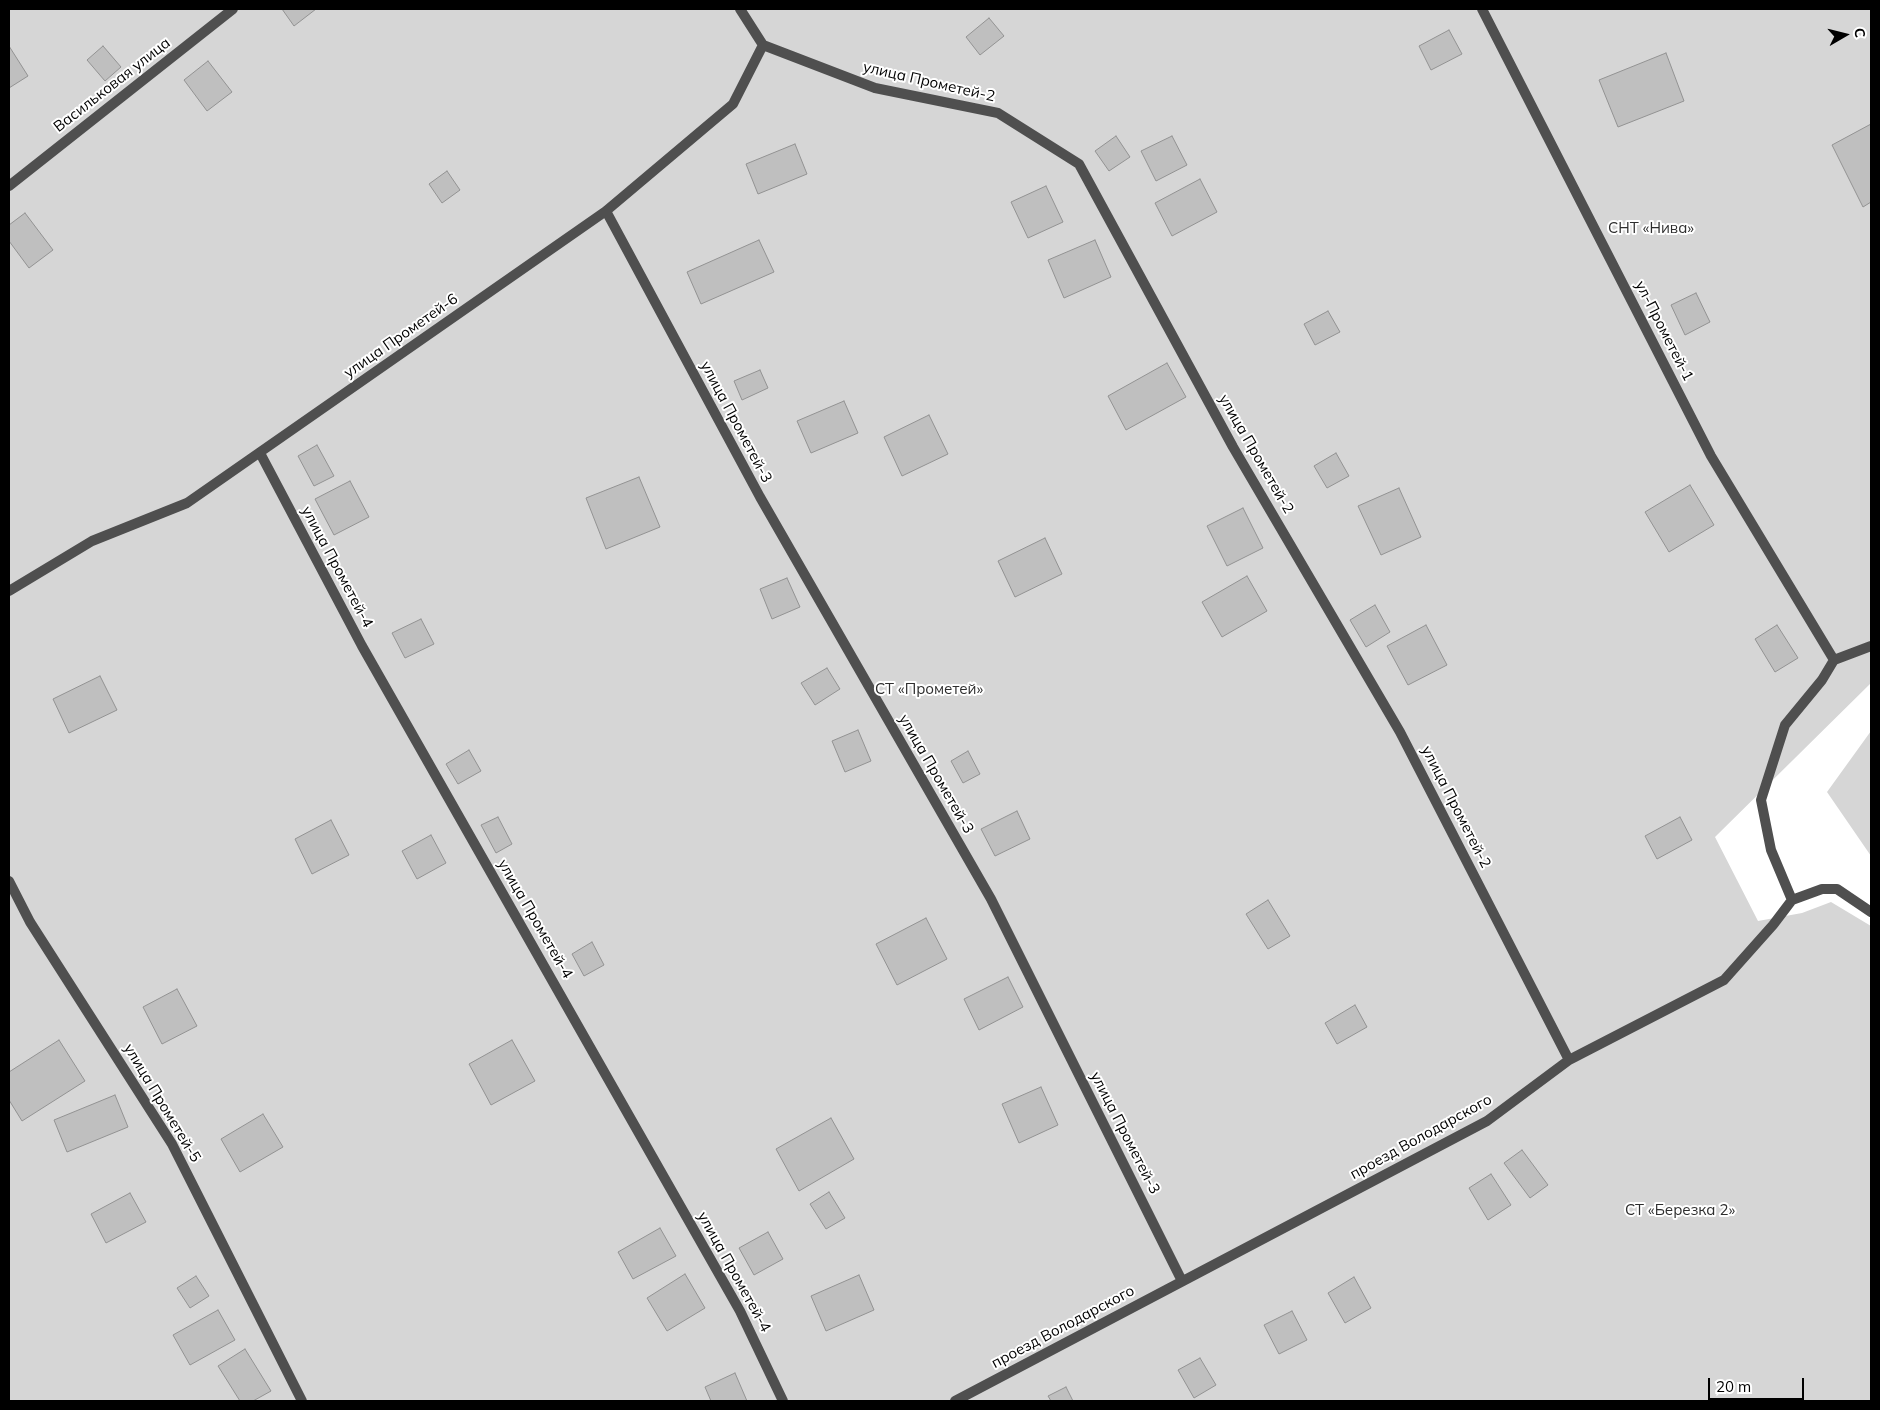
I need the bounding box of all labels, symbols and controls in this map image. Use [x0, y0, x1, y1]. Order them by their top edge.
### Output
north arrow [1820, 10, 1870, 60]
text: С [1850, 27, 1869, 39]
street label: Васильковая улица [50, 34, 174, 136]
street label: улица Прометей-2 [861, 58, 997, 106]
park label: СНТ «Нива» [1608, 219, 1694, 237]
street label: ул-Прометей-1 [1631, 278, 1697, 384]
street label: улица Прометей-6 [341, 290, 461, 382]
street label: улица Прометей-3 [696, 358, 776, 486]
street label: улица Прометей-2 [1215, 391, 1297, 517]
street label: улица Прометей-4 [297, 503, 377, 631]
park label: СТ «Прометей» [875, 680, 983, 698]
street label: улица Прометей-3 [895, 711, 977, 837]
street label: улица Прометей-2 [1417, 743, 1495, 871]
street label: улица Прометей-4 [494, 856, 576, 982]
street label: улица Прометей-5 [120, 1041, 204, 1165]
street label: улица Прометей-3 [1086, 1069, 1164, 1197]
street label: проезд Володарского [1347, 1090, 1495, 1184]
park label: СТ «Березка 2» [1625, 1201, 1735, 1219]
street label: улица Прометей-4 [693, 1209, 775, 1335]
street label: проезд Володарского [988, 1282, 1138, 1372]
scale bar [1710, 1368, 1806, 1400]
text: 20 m [1716, 1377, 1751, 1396]

